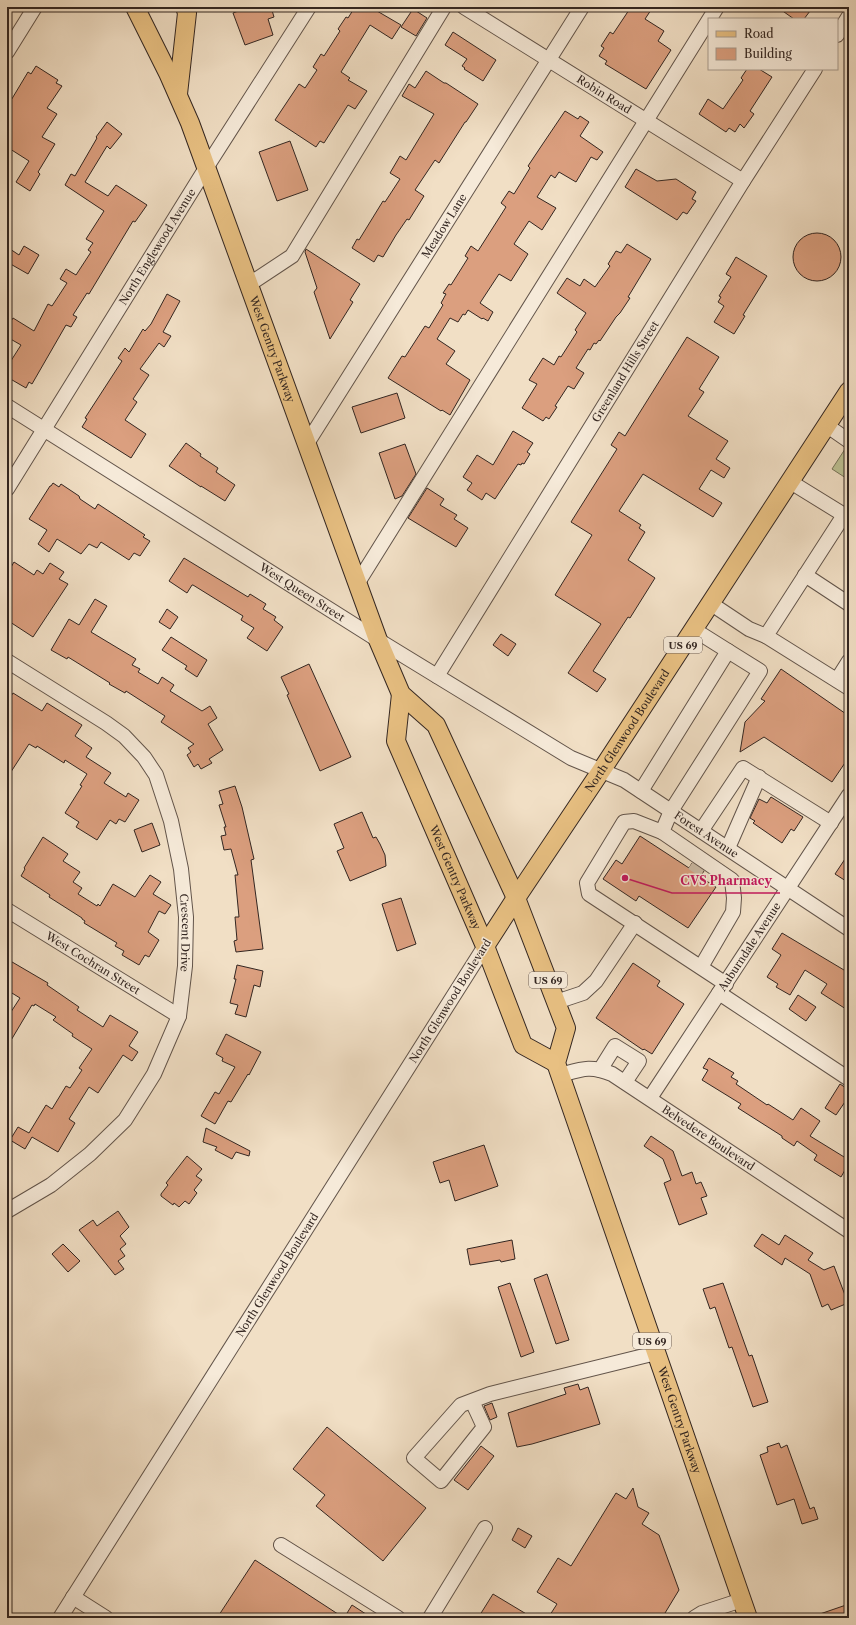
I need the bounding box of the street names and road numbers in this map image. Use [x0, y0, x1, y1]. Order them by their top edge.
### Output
street label: Robin Road [574, 72, 634, 117]
street label: North Englewood Avenue [116, 186, 198, 307]
street label: Meadow Lane [418, 191, 470, 261]
street label: West Gentry Parkway [246, 293, 298, 405]
street label: Greenland Hills Street [589, 318, 662, 425]
street label: West Queen Street [256, 560, 348, 624]
road number: US 69 [664, 637, 702, 653]
street label: North Glenwood Boulevard [582, 666, 673, 795]
street label: Forest Avenue [671, 808, 741, 861]
street label: West Gentry Parkway [426, 822, 484, 932]
street label: Crescent Drive [177, 893, 193, 973]
street label: Auburndale Avenue [715, 900, 784, 995]
street label: West Cochran Street [42, 928, 143, 997]
street label: North Glenwood Boulevard [406, 936, 494, 1066]
road number: US 69 [529, 972, 567, 988]
street label: Belvedere Boulevard [659, 1102, 758, 1174]
street label: North Glenwood Boulevard [233, 1210, 322, 1339]
road number: US 69 [633, 1333, 671, 1349]
street label: West Gentry Parkway [654, 1364, 705, 1476]

